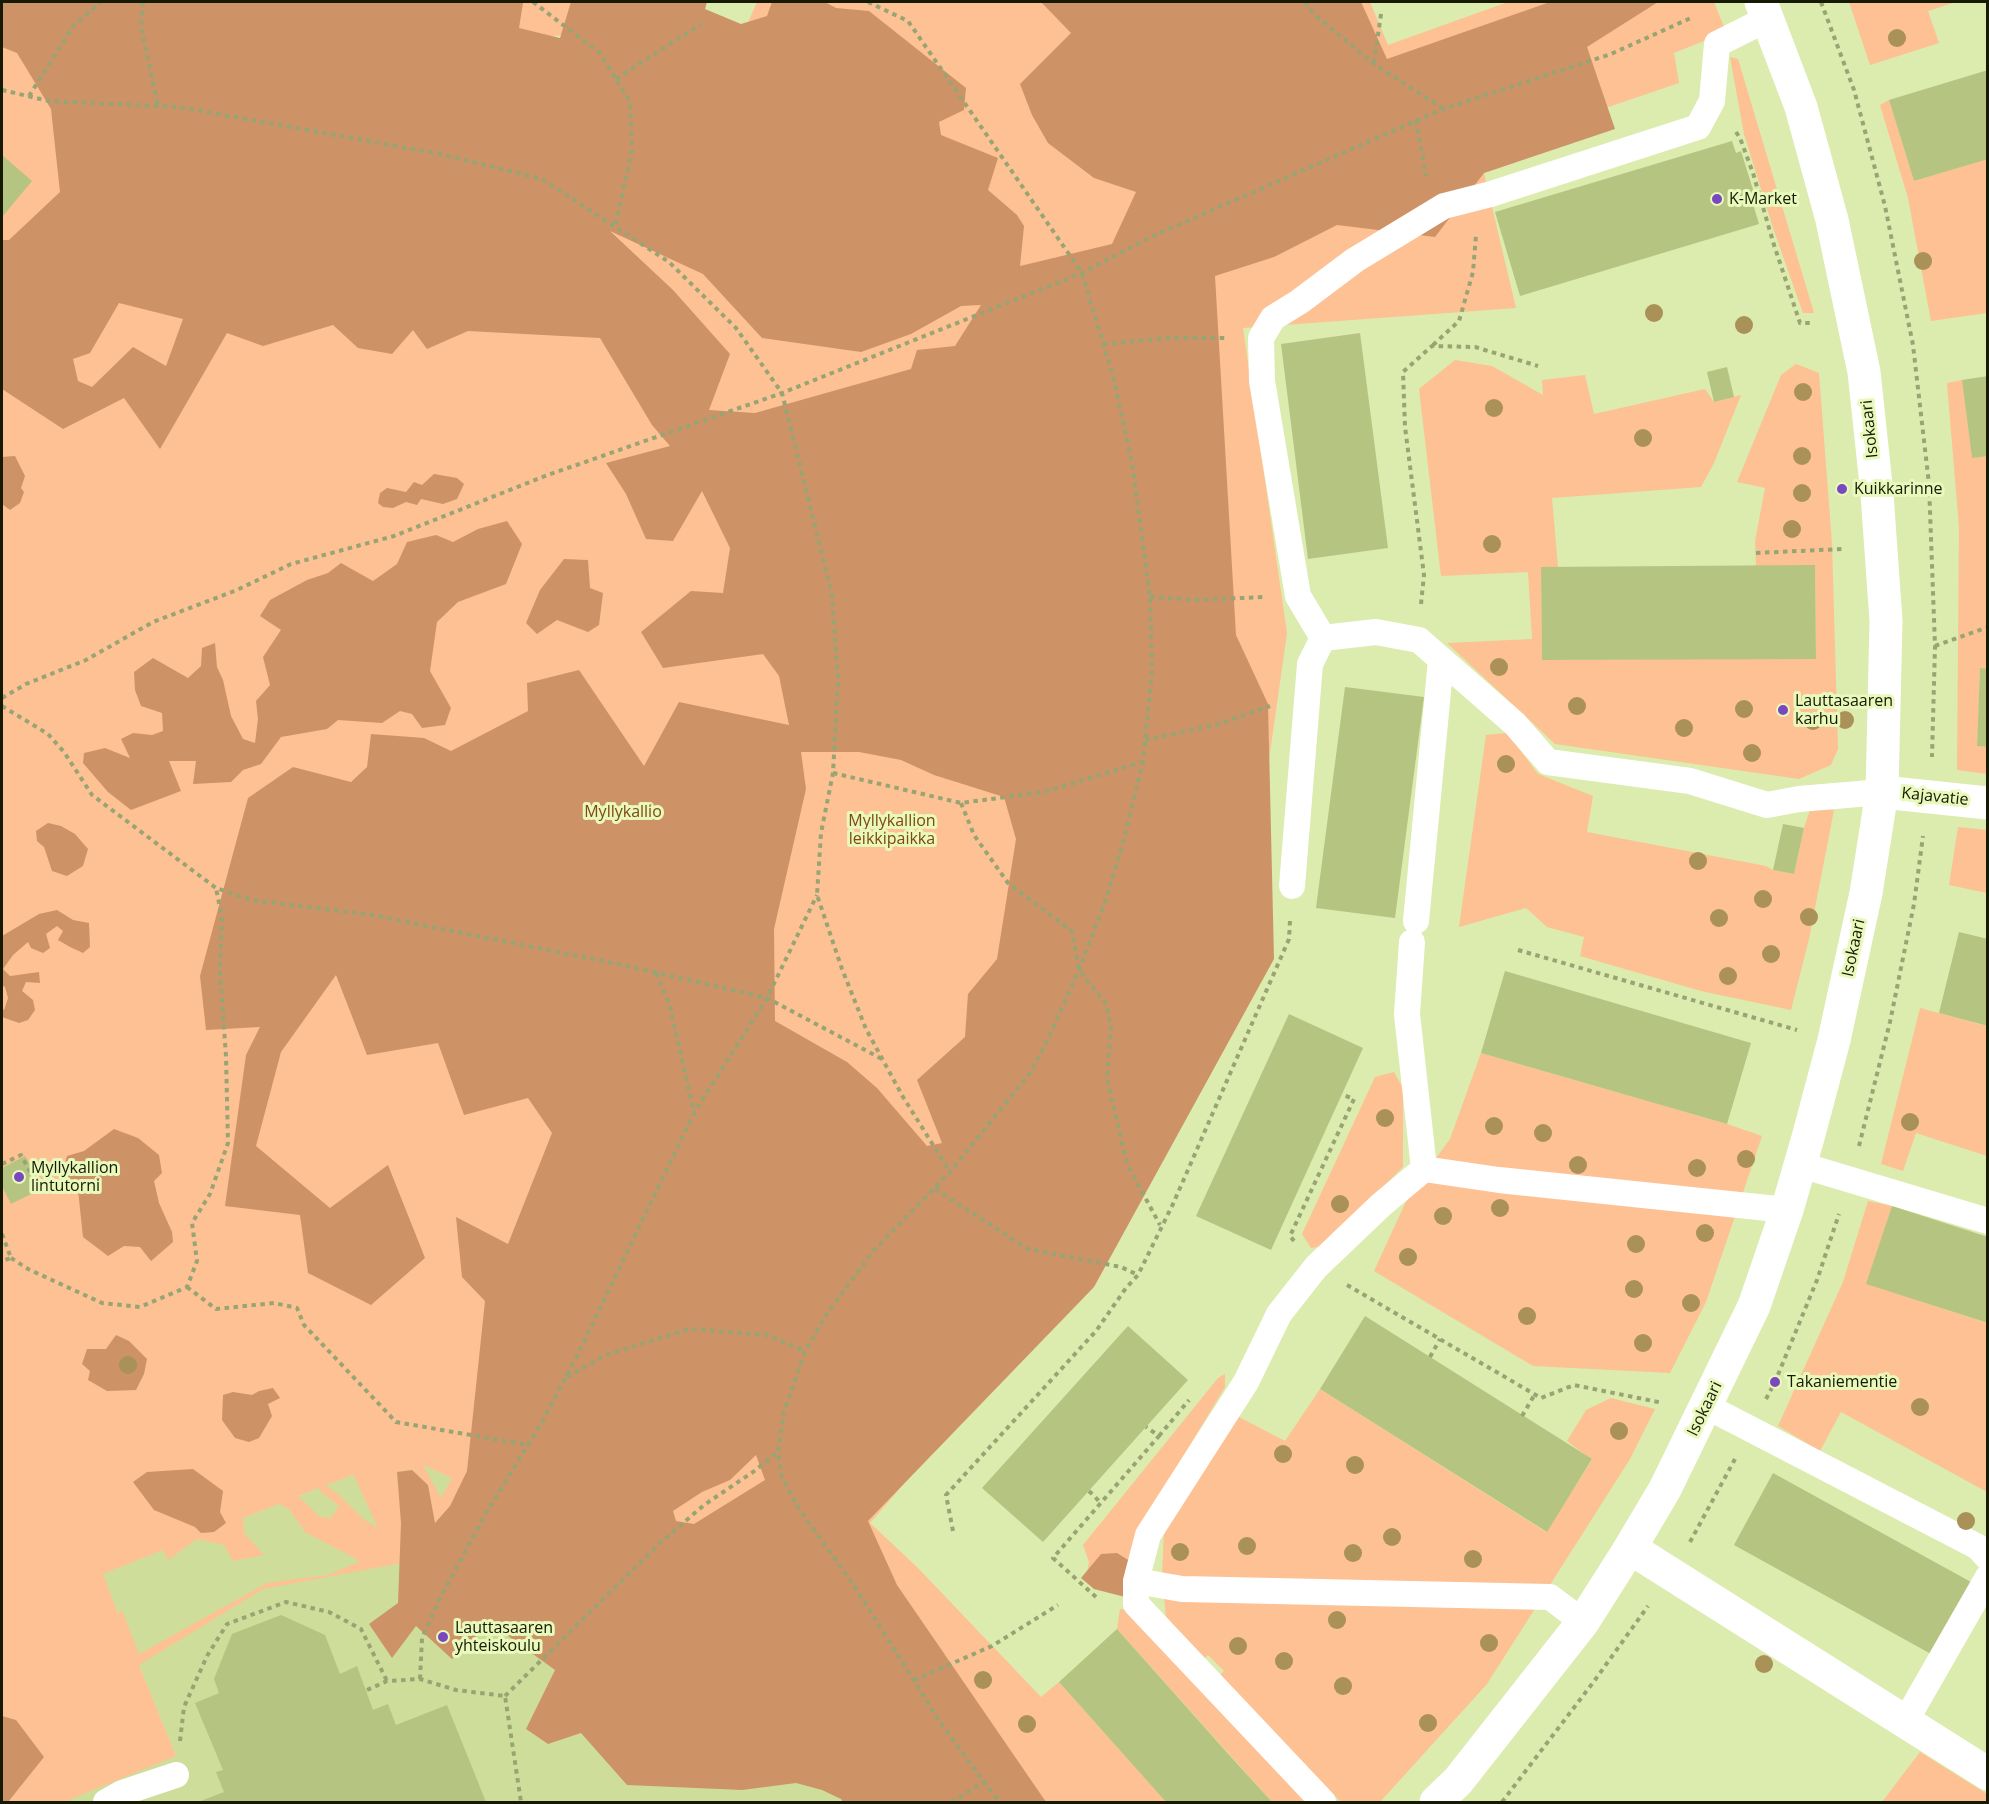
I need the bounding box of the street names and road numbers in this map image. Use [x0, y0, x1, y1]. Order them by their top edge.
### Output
street label: Isokaari [1857, 399, 1883, 459]
street label: Kajavatie [1901, 784, 1969, 810]
street label: Isokaari [1839, 917, 1869, 979]
street label: Isokaari [1684, 1379, 1726, 1439]

